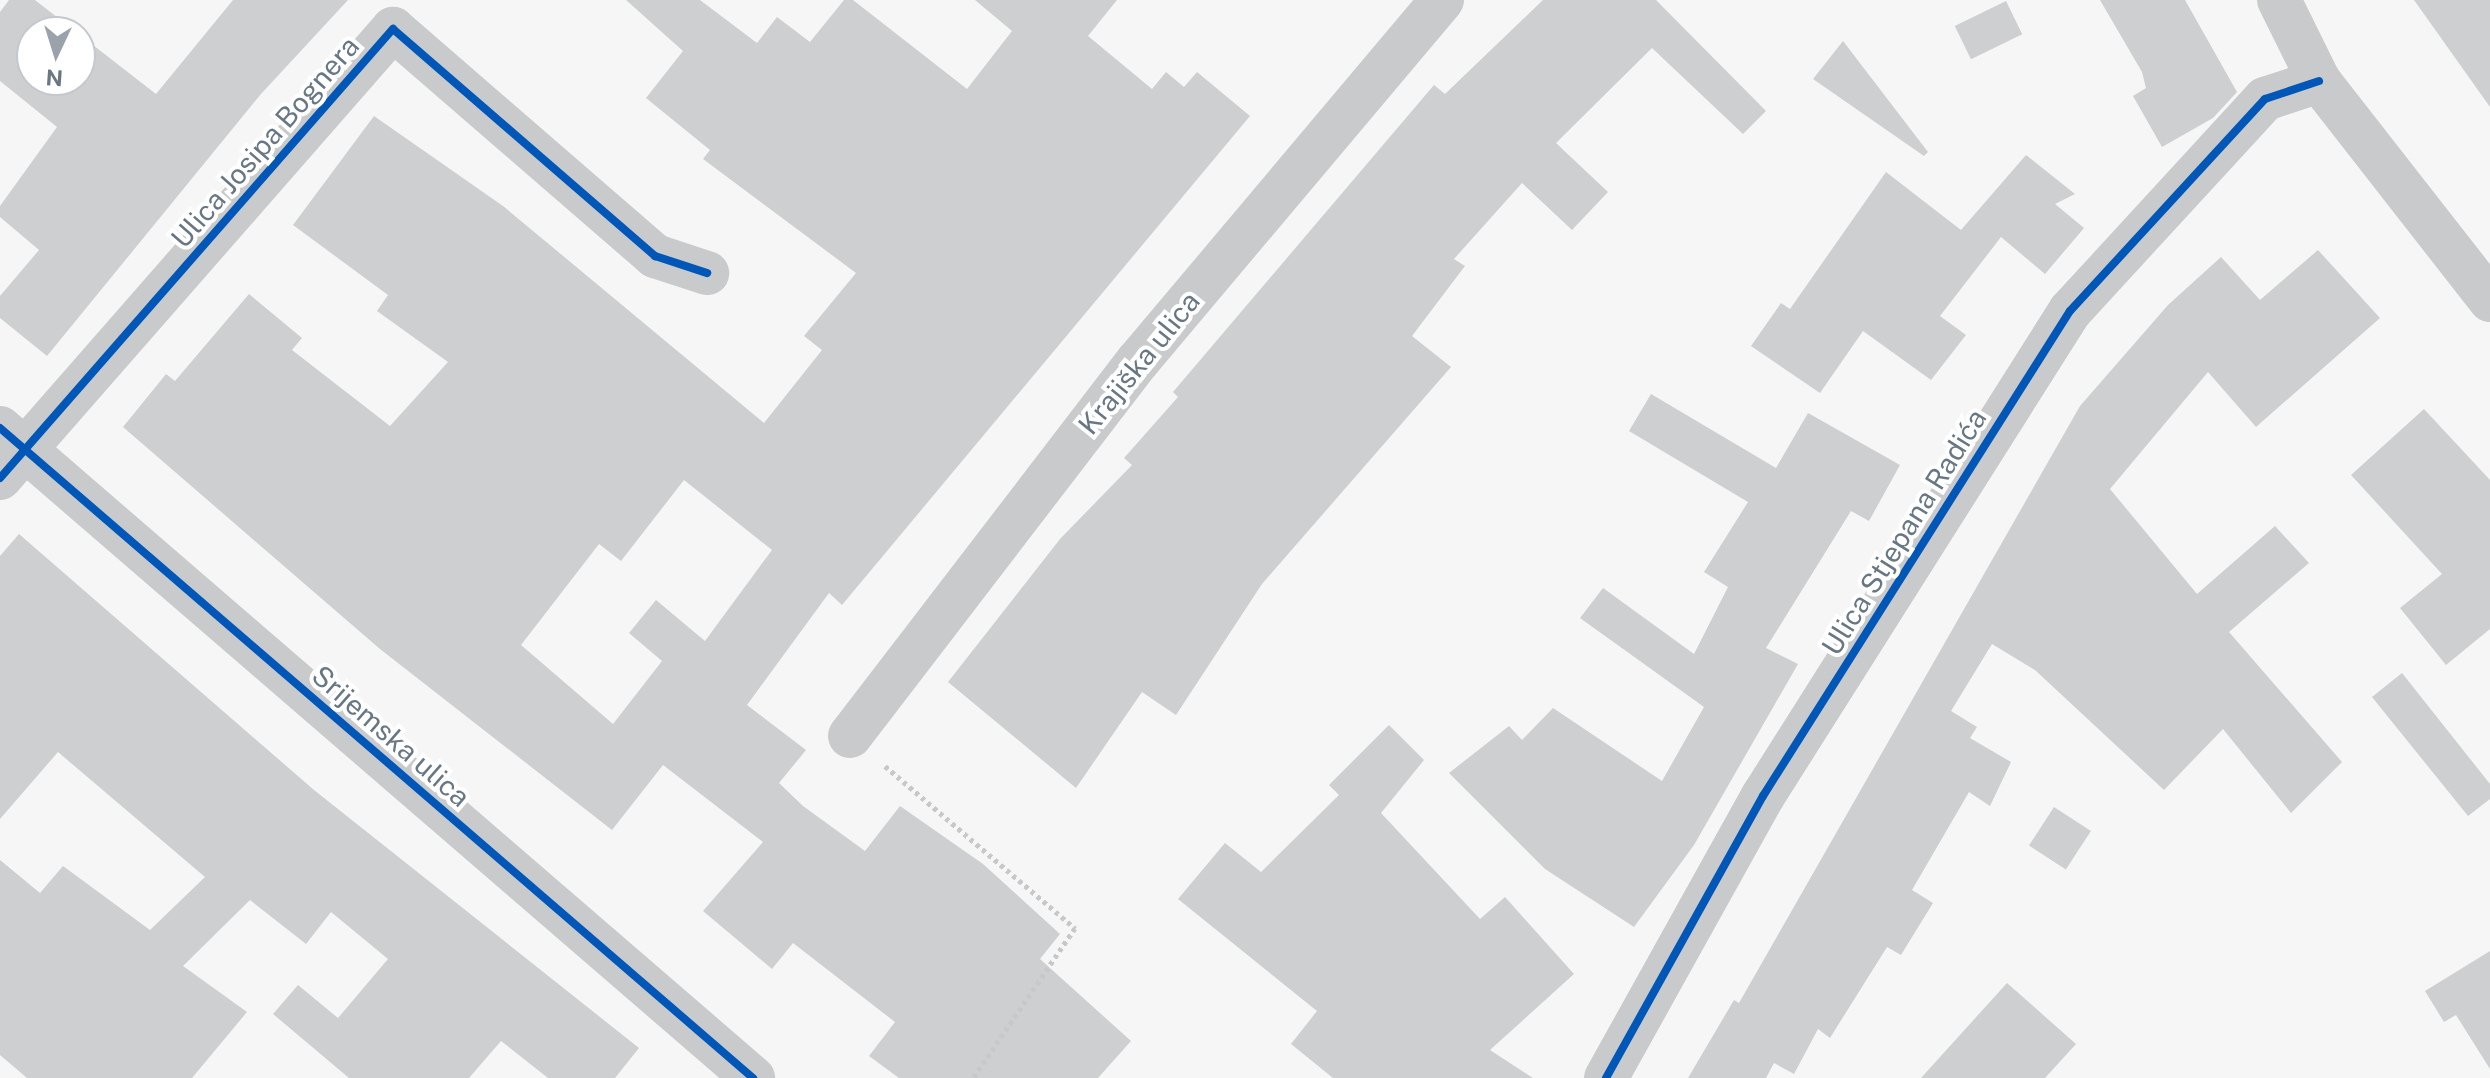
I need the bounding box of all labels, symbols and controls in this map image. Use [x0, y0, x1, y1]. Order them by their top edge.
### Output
north arrow [16, 16, 96, 96]
street label: Ulica Josipa Bognera [164, 30, 366, 254]
text: N [45, 64, 64, 92]
street label: Krajiška ulica [1071, 285, 1207, 441]
street label: Ulica Stjepana Radića [1815, 403, 1993, 661]
street label: Srijemska ulica [305, 658, 477, 814]

